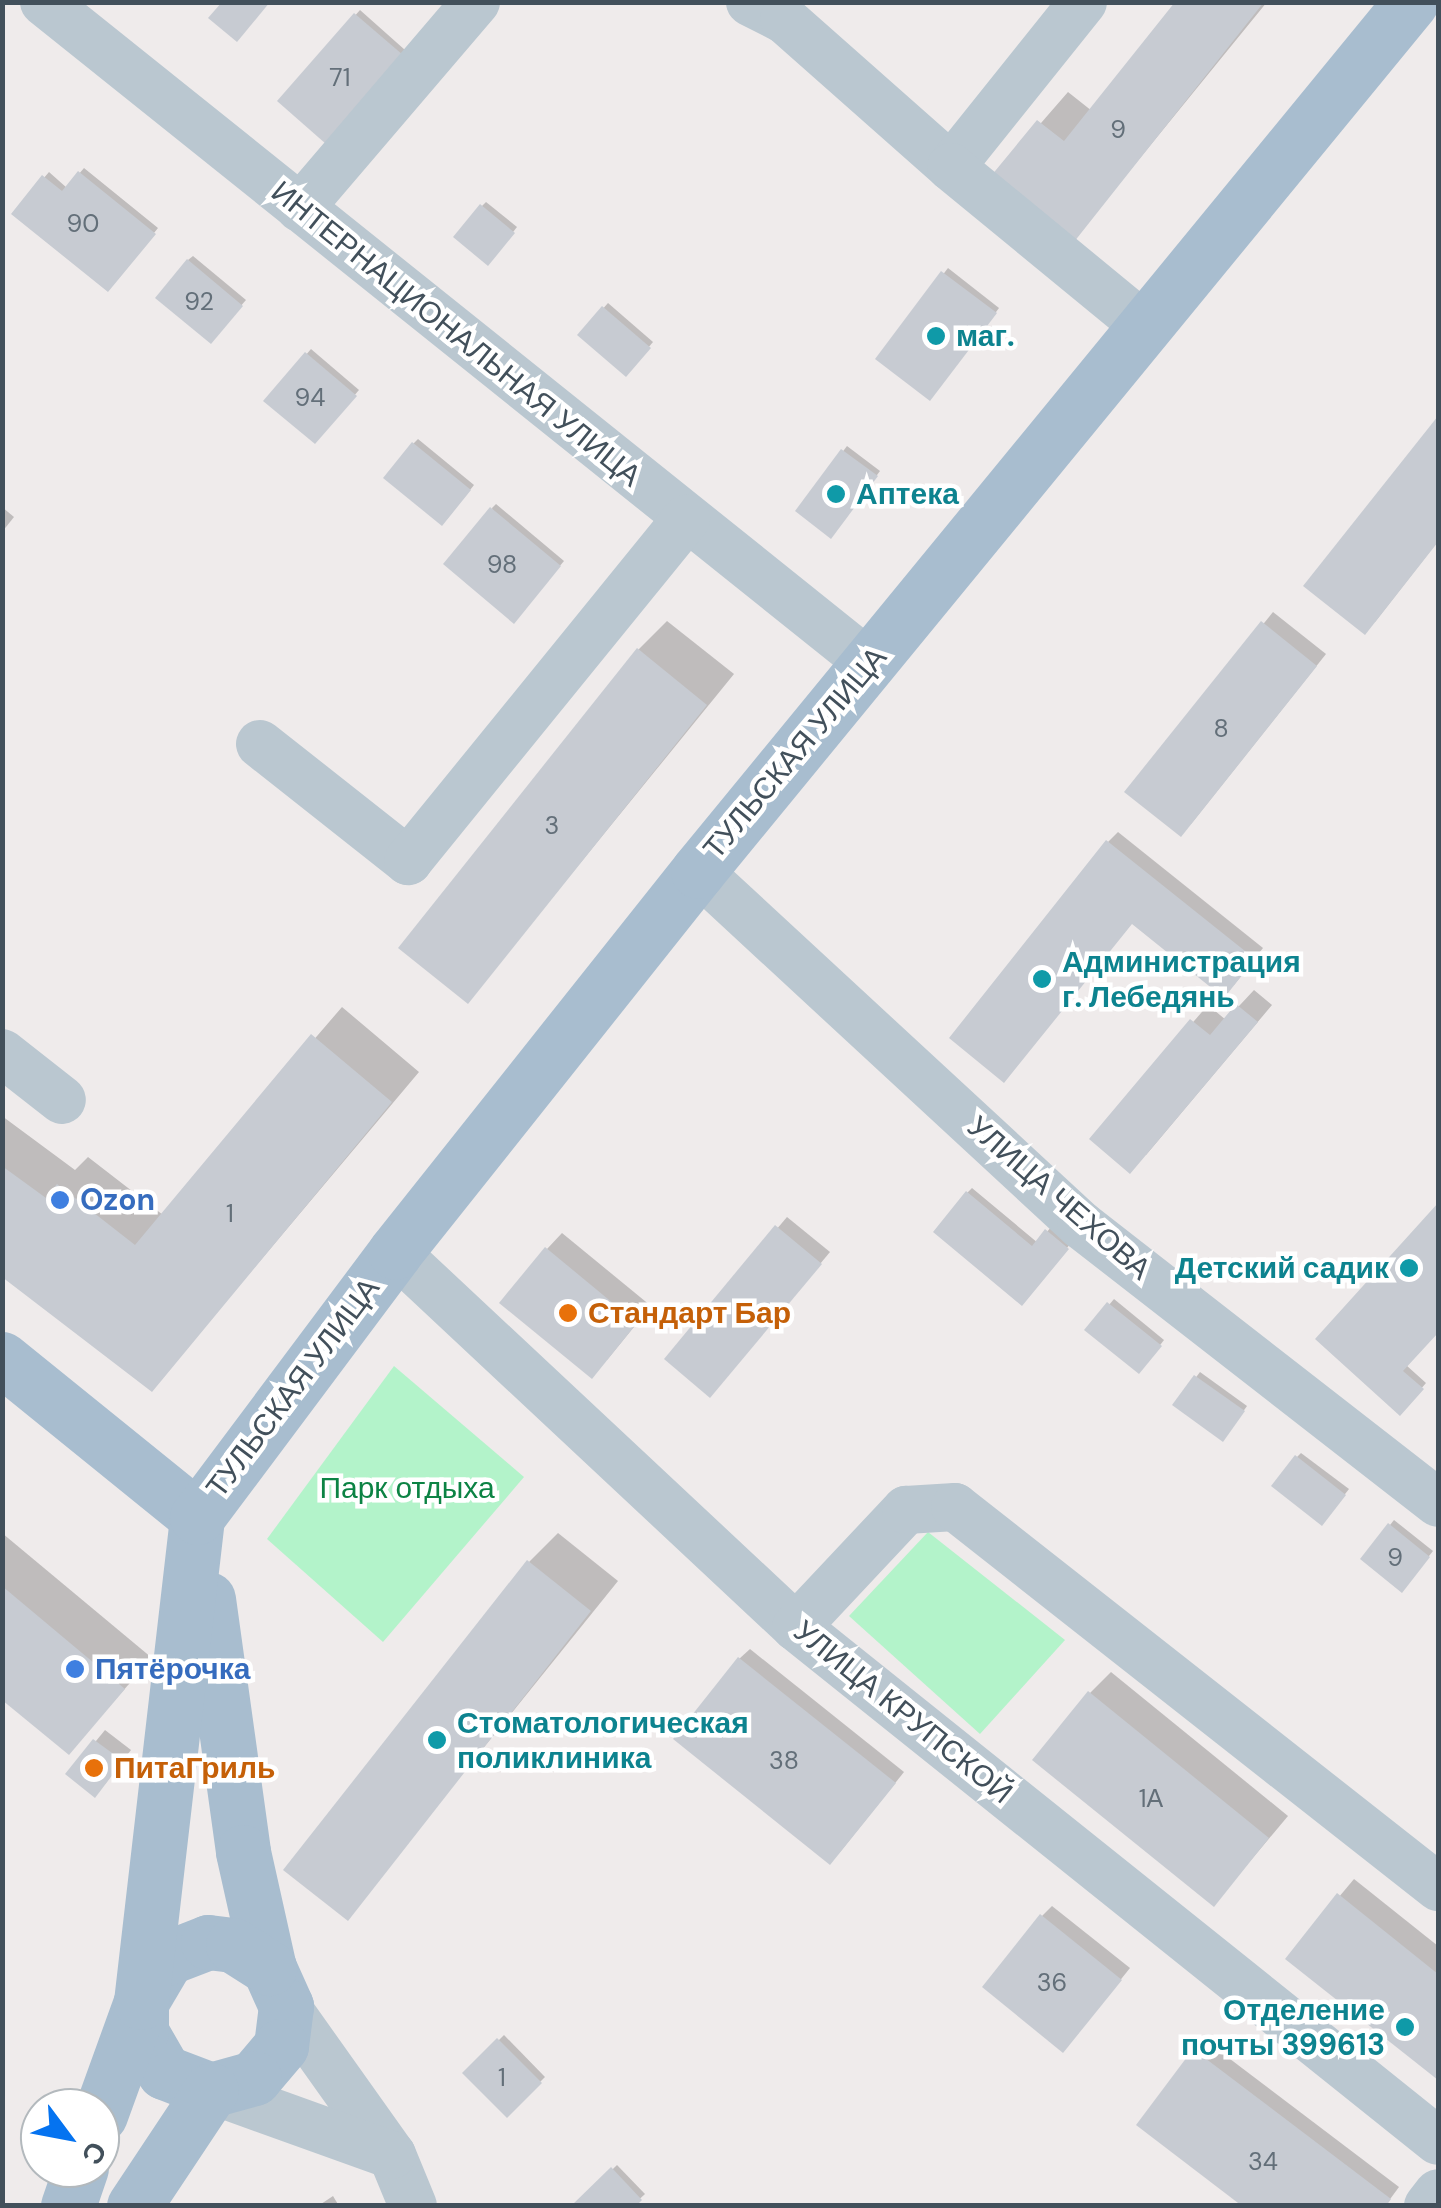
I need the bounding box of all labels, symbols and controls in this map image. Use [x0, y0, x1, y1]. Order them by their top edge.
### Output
house number: 71 [329, 63, 351, 93]
house number: 9 [1110, 115, 1126, 145]
street label: ИНТЕРНАЦИОНАЛЬНАЯ УЛИЦА [264, 174, 648, 494]
house number: 90 [67, 209, 99, 239]
house number: 92 [184, 287, 214, 317]
place label: маг. [956, 318, 1015, 354]
marker: маг. [925, 325, 947, 347]
house number: 94 [295, 383, 325, 413]
place label: Аптека [856, 476, 959, 512]
marker: Аптека [825, 483, 847, 505]
house number: 98 [487, 550, 517, 580]
street label: ТУЛЬСКАЯ УЛИЦА [696, 640, 894, 866]
house number: 8 [1213, 714, 1229, 744]
house number: 3 [545, 811, 559, 841]
place label: Администрация г. Лебедянь [1062, 944, 1301, 1014]
marker: Администрация г. Лебедянь [1031, 968, 1053, 990]
street label: УЛИЦА ЧЕХОВА [960, 1109, 1158, 1287]
place label: Ozon [80, 1182, 155, 1218]
marker: Ozon [49, 1189, 71, 1211]
house number: 1 [226, 1199, 234, 1229]
place label: Детский садик [1175, 1250, 1389, 1286]
marker: Детский садик [1398, 1257, 1420, 1279]
street label: ТУЛЬСКАЯ УЛИЦА [199, 1271, 387, 1505]
place label: Стандарт Бар [588, 1295, 791, 1331]
marker: Стандарт Бар [557, 1302, 579, 1324]
park label: Парк отдыха [319, 1470, 495, 1506]
house number: 9 [1387, 1543, 1403, 1573]
street label: УЛИЦА КРУПСКОЙ [787, 1613, 1019, 1811]
place label: Пятёрочка [95, 1651, 250, 1687]
marker: Пятёрочка [64, 1658, 86, 1680]
place label: Стоматологическая поликлиника [457, 1705, 749, 1776]
marker: Стоматологическая поликлиника [426, 1729, 448, 1751]
house number: 38 [769, 1746, 799, 1776]
place label: ПитаГриль [114, 1750, 276, 1786]
marker: ПитаГриль [83, 1757, 105, 1779]
house number: 1А [1139, 1784, 1163, 1814]
house number: 36 [1037, 1968, 1067, 1998]
place label: Отделение почты 399613 [1181, 1992, 1385, 2062]
marker: Отделение почты 399613 [1394, 2016, 1416, 2038]
house number: 1 [498, 2063, 506, 2093]
north arrow [20, 2088, 120, 2188]
text: С [73, 2135, 115, 2171]
house number: 34 [1248, 2147, 1278, 2177]

